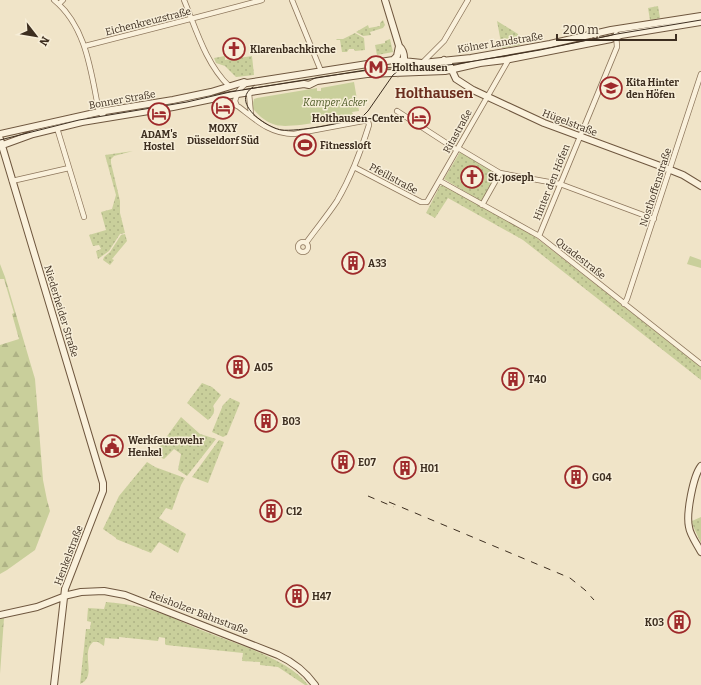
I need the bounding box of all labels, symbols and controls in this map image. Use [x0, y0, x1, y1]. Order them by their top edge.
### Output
street label: Eichenkreuzstraße [104, 6, 192, 38]
north arrow [16, 16, 56, 56]
scale bar [557, 16, 676, 42]
text: 200 m [563, 23, 599, 37]
street label: Kölner Landstraße [457, 30, 544, 56]
text: N [36, 34, 52, 48]
church icon: Klarenbachkirche [221, 36, 247, 62]
place label: Klarenbachkirche [250, 44, 336, 56]
metro station icon: Holthausen [363, 54, 389, 80]
place label: Holthausen [392, 62, 448, 74]
school or university icon: Kita Hinter den Höfen [598, 75, 624, 101]
place label: Kita Hinter den Höfen [626, 77, 679, 101]
district label: Holthausen [395, 85, 473, 102]
street label: Bonner Straße [88, 88, 156, 112]
hotel icon: MOXY Düsseldorf Süd [210, 95, 236, 121]
park label: Kamper Acker [303, 97, 368, 109]
hotel icon: ADAM's Hostel [146, 101, 172, 127]
hotel icon: Holthausen-Center [406, 105, 432, 131]
street label: Ritastraße [441, 107, 475, 156]
street label: Hügelstraße [540, 107, 599, 139]
place label: Holthausen-Center [312, 113, 404, 125]
place label: MOXY Düsseldorf Süd [187, 123, 259, 147]
place label: ADAM's Hostel [141, 129, 177, 153]
sports icon: Fitnessloft [292, 132, 318, 158]
place label: Fitnessloft [320, 140, 371, 152]
street label: Hinter den Höfen [531, 142, 573, 222]
street label: Nosthoffenstraße [638, 146, 674, 228]
street label: Pfeillstraße [367, 161, 420, 197]
church icon: St. Joseph [459, 164, 485, 190]
place label: St. Joseph [488, 172, 535, 184]
street label: Quadestraße [553, 235, 608, 282]
building icon: A33 [340, 250, 366, 276]
place label: A33 [368, 258, 387, 270]
street label: Niederheider Straße [41, 264, 81, 359]
building icon: A05 [225, 354, 251, 380]
place label: A05 [254, 362, 273, 374]
building icon: T40 [500, 366, 526, 392]
place label: T40 [528, 374, 547, 386]
building icon: B03 [253, 408, 279, 434]
place label: B03 [282, 416, 301, 428]
public building icon: Werkfeuerwehr Henkel [99, 433, 125, 459]
place label: Werkfeuerwehr Henkel [128, 435, 204, 459]
building icon: E07 [330, 449, 356, 475]
building icon: H01 [392, 455, 418, 481]
place label: E07 [358, 457, 376, 469]
place label: H01 [420, 463, 439, 475]
building icon: G04 [563, 464, 589, 490]
place label: G04 [592, 472, 612, 484]
building icon: C12 [258, 498, 284, 524]
place label: C12 [286, 506, 303, 518]
street label: Henkelstraße [52, 524, 86, 587]
building icon: H47 [284, 583, 310, 609]
street label: Reisholzer Bahnstraße [147, 588, 250, 637]
place label: H47 [312, 591, 332, 603]
building icon: K03 [666, 609, 692, 635]
place label: K03 [645, 617, 664, 629]

